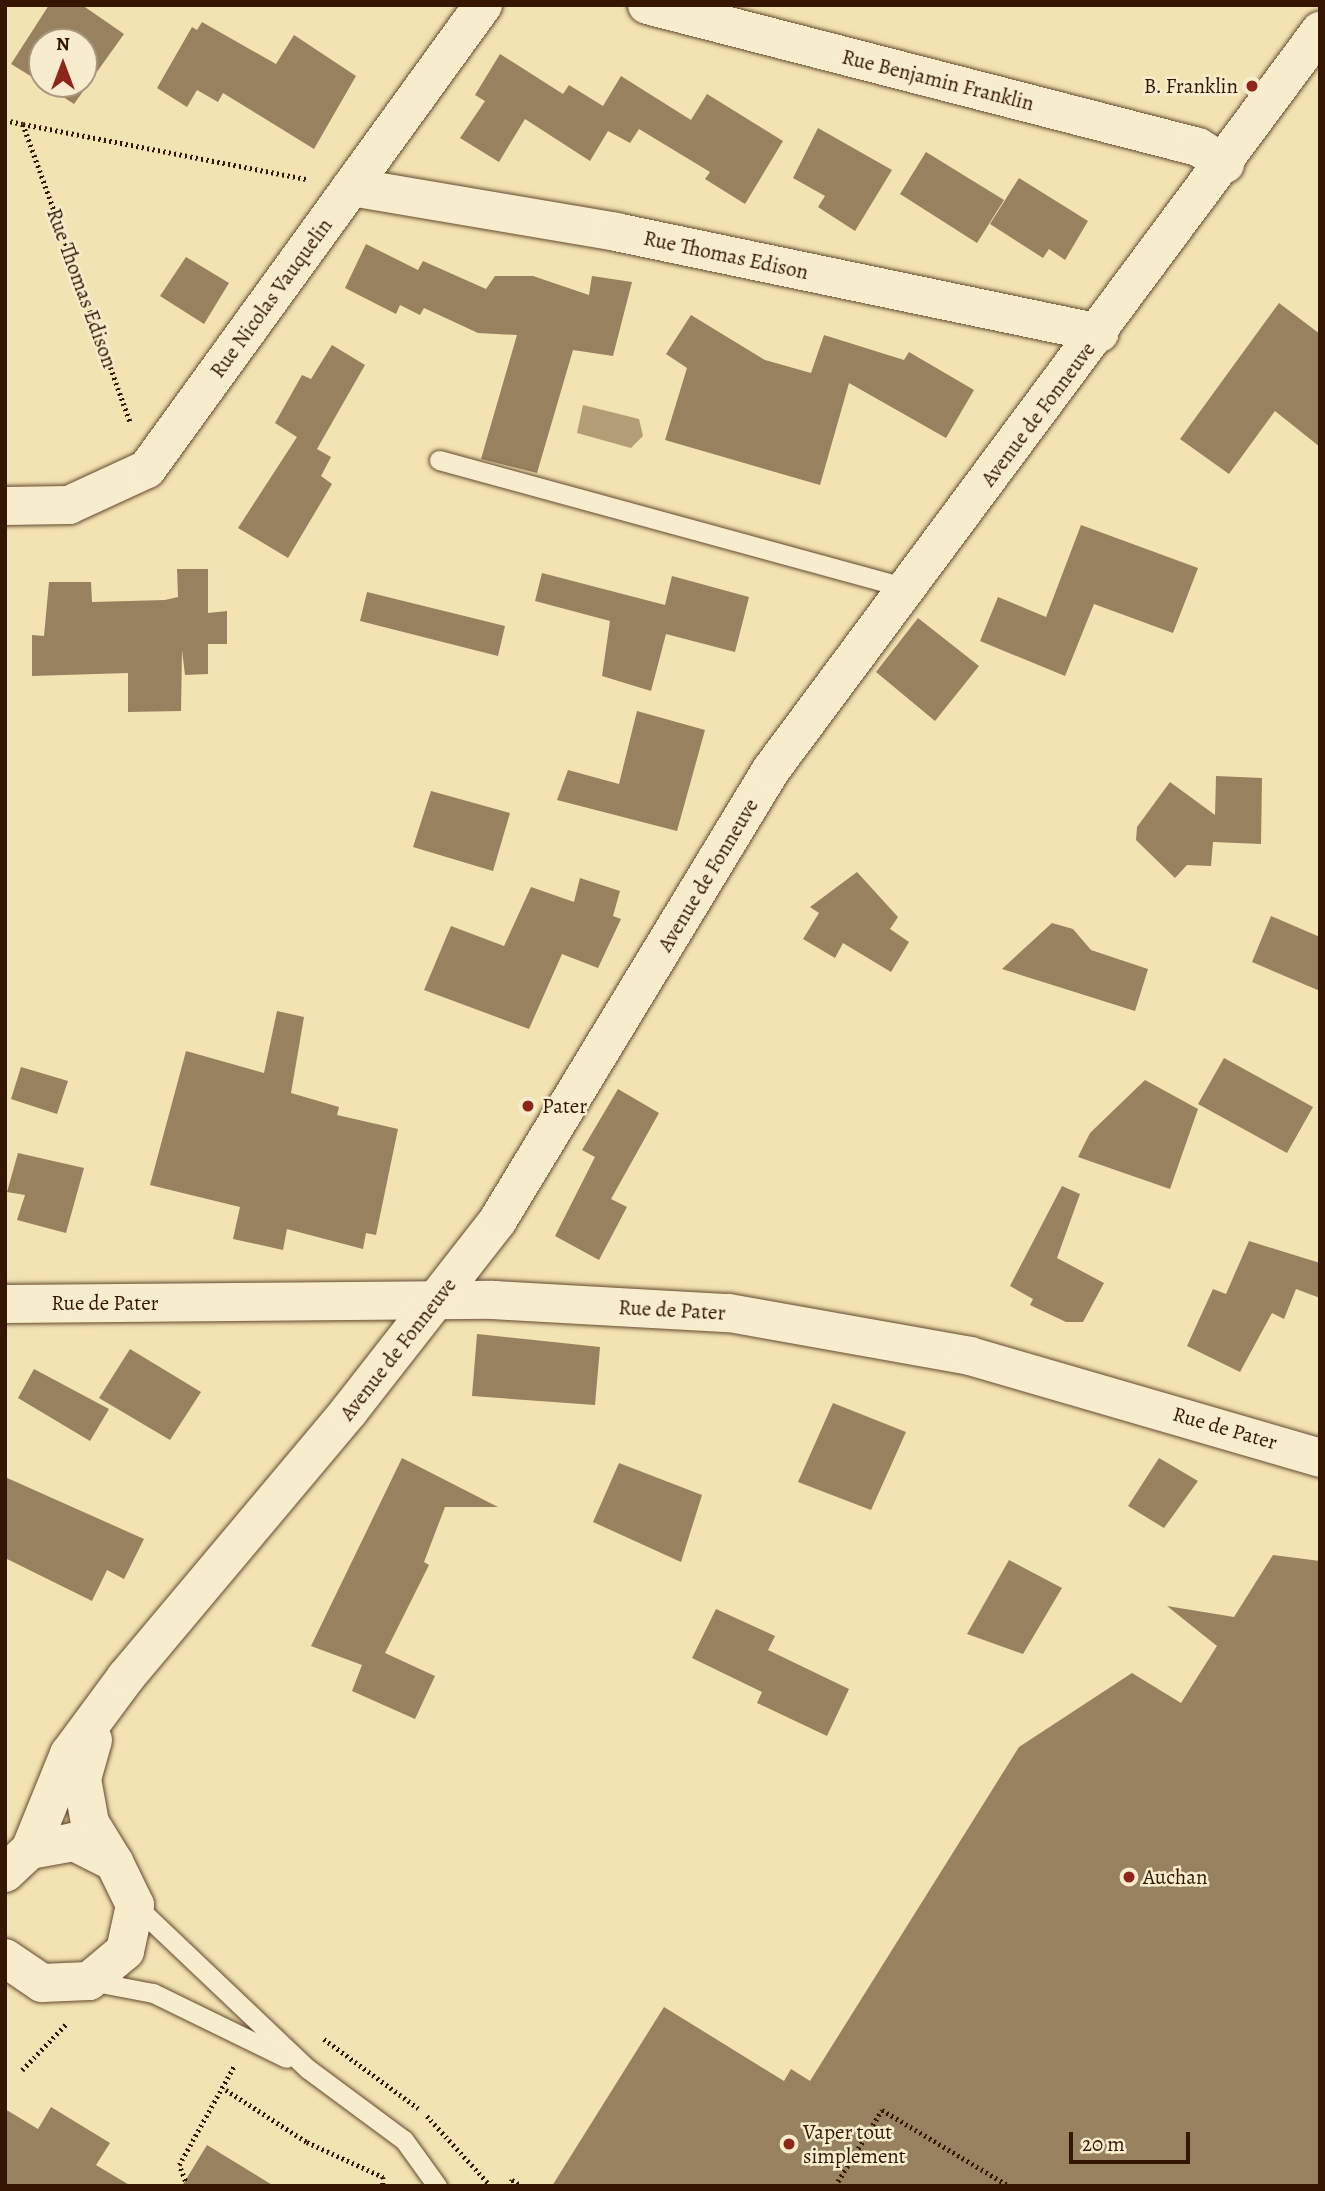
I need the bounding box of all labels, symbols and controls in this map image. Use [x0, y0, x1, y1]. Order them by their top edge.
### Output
north arrow [28, 28, 98, 98]
text: N [56, 31, 70, 57]
street label: Rue Benjamin Franklin [839, 44, 1037, 116]
place label: B. Franklin [1143, 73, 1238, 99]
marker: B. Franklin [1244, 78, 1260, 94]
street label: Rue Thomas Edison [41, 205, 123, 371]
street label: Rue Nicolas Vauquelin [205, 213, 337, 383]
street label: Rue Thomas Edison [641, 225, 811, 285]
street label: Avenue de Fonneuve [976, 337, 1100, 491]
street label: Avenue de Fonneuve [652, 794, 764, 956]
place label: Pater [542, 1093, 587, 1119]
marker: Pater [520, 1098, 536, 1114]
street label: Avenue de Fonneuve [335, 1273, 461, 1425]
street label: Rue de Pater [51, 1290, 159, 1316]
street label: Rue de Pater [618, 1295, 726, 1325]
street label: Rue de Pater [1170, 1401, 1280, 1455]
place label: Auchan [1143, 1864, 1208, 1890]
marker: Auchan [1121, 1869, 1137, 1885]
scale bar [1073, 2118, 1194, 2162]
place label: Vaper tout simplement [803, 2119, 906, 2169]
text: 20 m [1082, 2130, 1125, 2158]
marker: Vaper tout simplement [781, 2136, 797, 2152]

